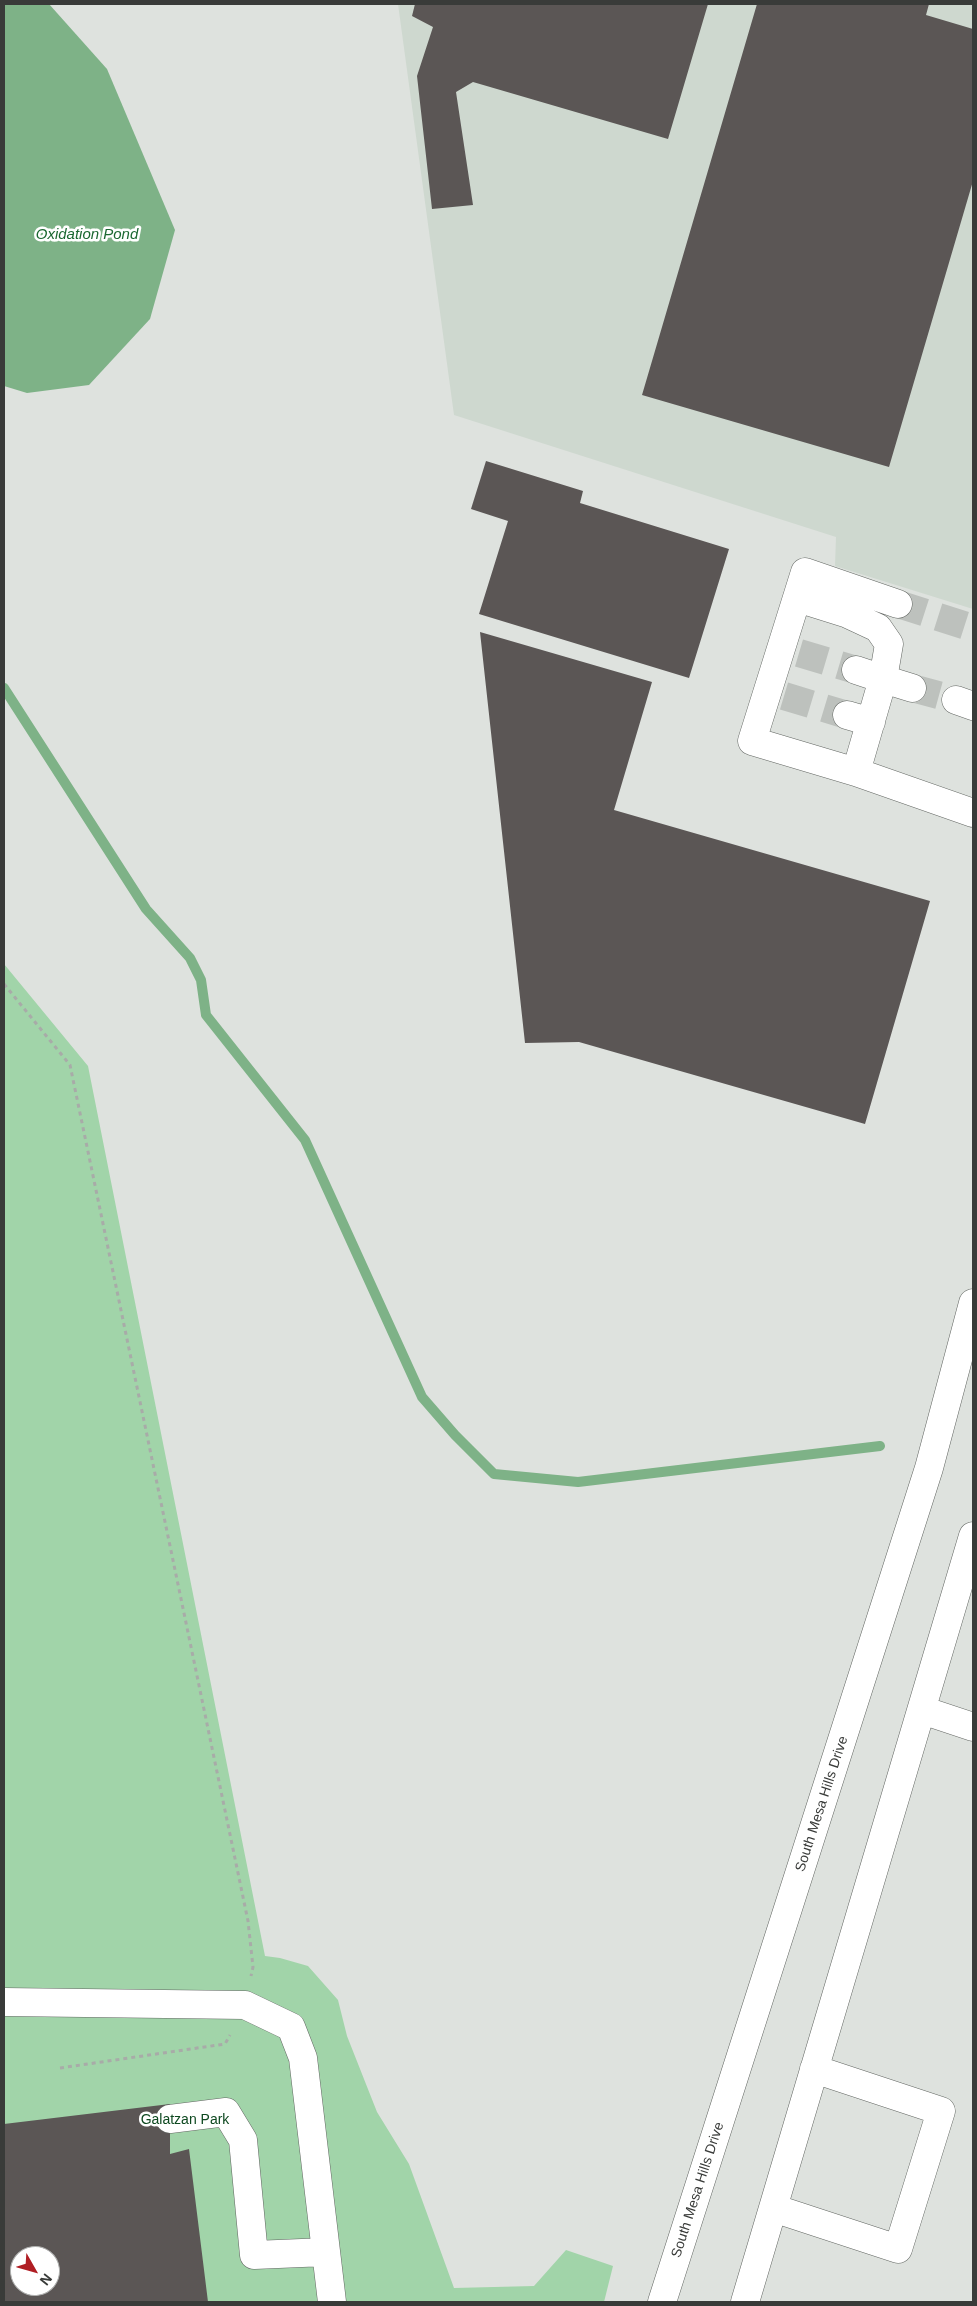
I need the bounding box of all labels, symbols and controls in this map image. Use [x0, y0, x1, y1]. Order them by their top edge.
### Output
water label: Oxidation Pond [36, 226, 138, 244]
street label: South Mesa Hills Drive [792, 1734, 852, 1874]
park label: Galatzan Park [141, 2112, 229, 2128]
street label: South Mesa Hills Drive [668, 2120, 728, 2260]
north arrow [10, 2246, 60, 2296]
text: N [37, 2271, 55, 2289]

